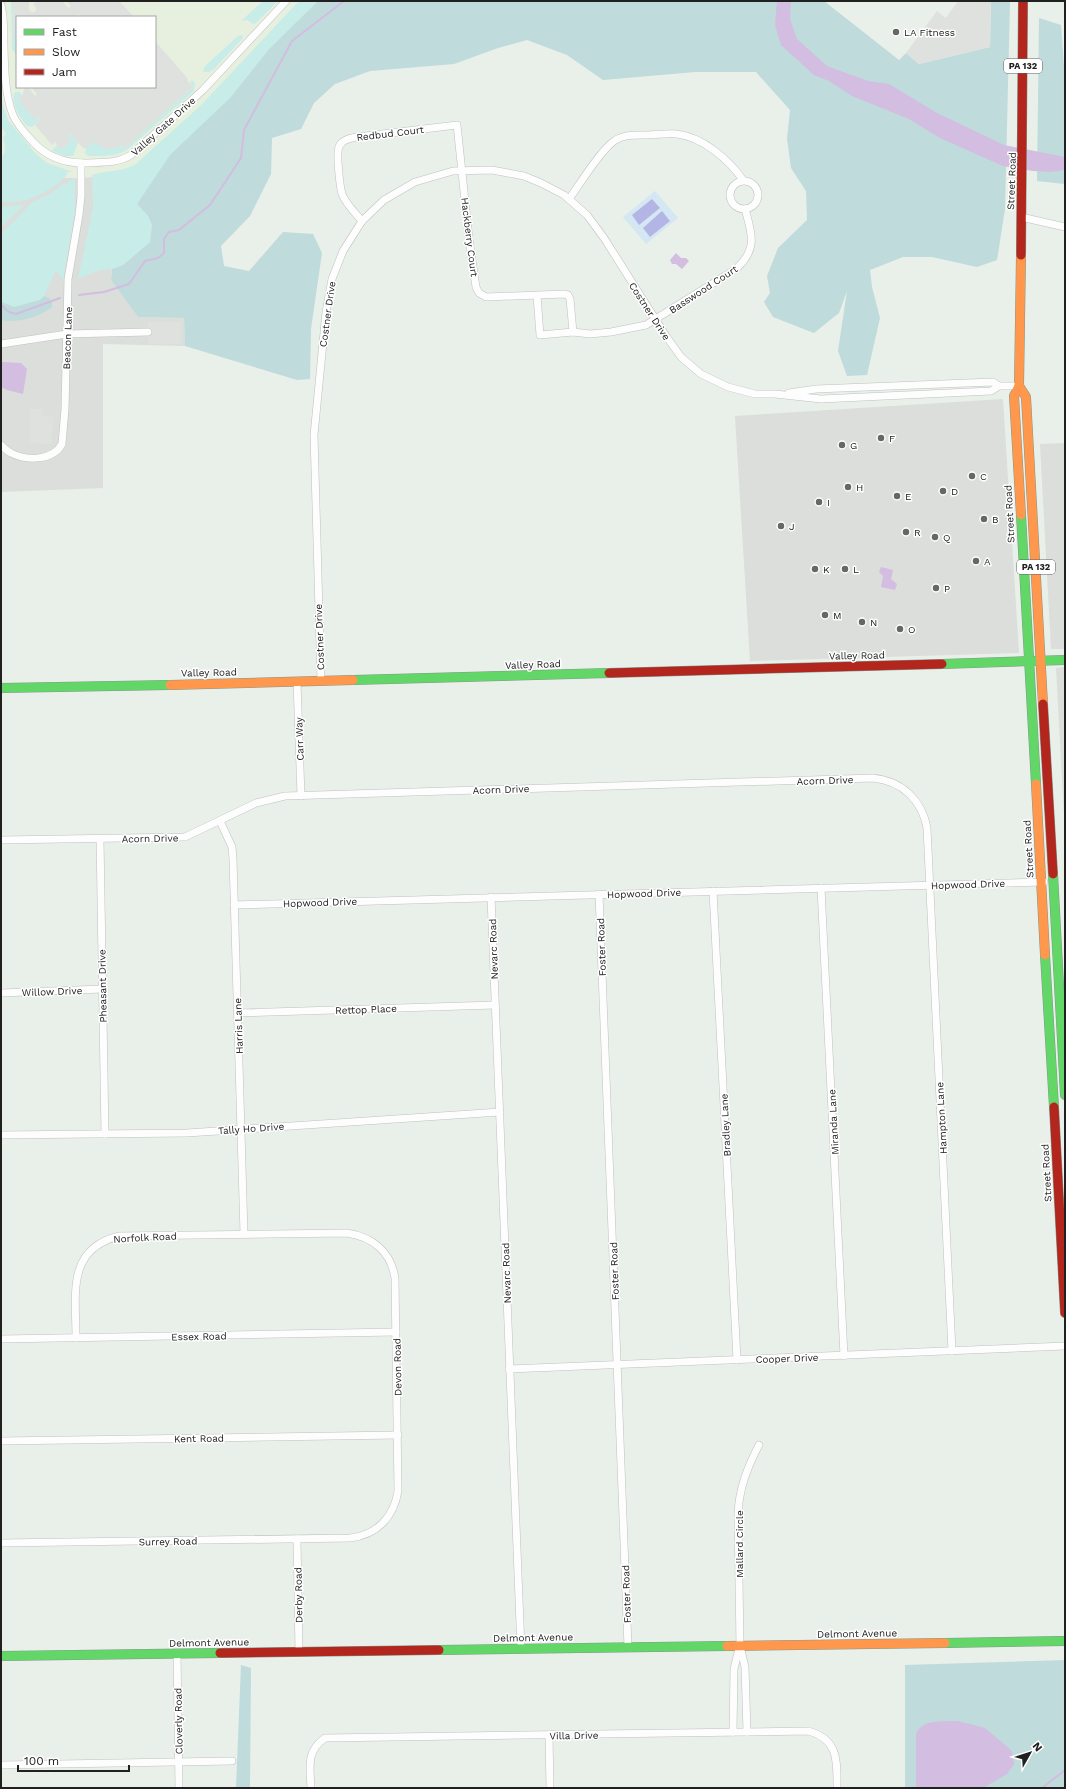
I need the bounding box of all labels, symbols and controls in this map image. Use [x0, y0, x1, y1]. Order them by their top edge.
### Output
legend [16, 16, 156, 88]
text: Fast [52, 25, 77, 39]
marker: LA Fitness [891, 27, 901, 37]
place label: LA Fitness [904, 27, 955, 38]
text: Slow [52, 45, 80, 59]
road number: PA 132 [1004, 59, 1042, 73]
text: Jam [52, 65, 77, 79]
street label: Valley Gate Drive [129, 95, 198, 158]
street label: Redbud Court [356, 124, 425, 143]
street label: Street Road [1005, 152, 1018, 210]
street label: Hackberry Court [459, 197, 480, 278]
street label: Basswood Court [667, 263, 740, 316]
street label: Costner Drive [317, 280, 338, 348]
street label: Costner Drive [627, 280, 672, 342]
street label: Beacon Lane [61, 306, 74, 370]
marker: F [876, 433, 886, 443]
place label: F [889, 433, 895, 444]
marker: G [837, 440, 847, 450]
place label: G [850, 440, 857, 451]
marker: C [967, 471, 977, 481]
place label: C [980, 471, 987, 482]
marker: H [843, 482, 853, 492]
place label: H [856, 482, 863, 493]
street label: Street Road [1002, 485, 1017, 543]
marker: D [938, 486, 948, 496]
place label: D [951, 486, 958, 497]
marker: E [892, 491, 902, 501]
place label: E [905, 491, 911, 502]
marker: I [814, 497, 824, 507]
place label: I [827, 497, 830, 508]
marker: B [979, 514, 989, 524]
place label: B [992, 514, 999, 525]
marker: J [776, 521, 786, 531]
place label: J [789, 521, 795, 532]
marker: R [901, 527, 911, 537]
place label: R [914, 527, 921, 538]
marker: Q [930, 532, 940, 542]
place label: Q [943, 532, 950, 543]
marker: A [971, 556, 981, 566]
place label: A [984, 556, 991, 567]
road number: PA 132 [1017, 560, 1055, 574]
marker: K [810, 564, 820, 574]
place label: K [823, 564, 830, 575]
marker: L [840, 564, 850, 574]
place label: L [853, 564, 859, 575]
marker: P [931, 583, 941, 593]
place label: P [944, 583, 950, 594]
street label: Costner Drive [313, 603, 326, 670]
marker: M [820, 610, 830, 620]
place label: M [833, 610, 842, 621]
marker: N [857, 617, 867, 627]
place label: N [870, 617, 877, 628]
marker: O [895, 624, 905, 634]
place label: O [908, 624, 915, 635]
street label: Valley Road [829, 650, 885, 661]
street label: Valley Road [505, 658, 561, 671]
street label: Valley Road [181, 667, 237, 678]
street label: Carr Way [293, 716, 306, 761]
street label: Acorn Drive [797, 774, 854, 787]
street label: Acorn Drive [473, 783, 530, 796]
street label: Street Road [1021, 820, 1036, 878]
street label: Acorn Drive [122, 833, 179, 844]
street label: Hopwood Drive [931, 878, 1005, 891]
street label: Hopwood Drive [607, 887, 681, 900]
street label: Hopwood Drive [283, 896, 357, 909]
street label: Nevarc Road [487, 918, 500, 980]
street label: Foster Road [595, 918, 608, 976]
street label: Pheasant Drive [96, 949, 109, 1023]
street label: Willow Drive [22, 985, 83, 998]
street label: Harris Lane [232, 998, 245, 1054]
street label: Rettop Place [335, 1003, 397, 1016]
street label: Hampton Lane [934, 1081, 949, 1154]
street label: Miranda Lane [826, 1089, 841, 1155]
street label: Bradley Lane [718, 1093, 733, 1157]
street label: Tally Ho Drive [218, 1121, 285, 1136]
street label: Street Road [1039, 1144, 1054, 1202]
street label: Norfolk Road [113, 1230, 177, 1245]
street label: Nevarc Road [500, 1242, 513, 1304]
street label: Foster Road [608, 1242, 621, 1300]
street label: Essex Road [171, 1331, 227, 1342]
street label: Devon Road [391, 1338, 404, 1396]
street label: Cooper Drive [755, 1352, 819, 1365]
street label: Kent Road [174, 1433, 224, 1444]
street label: Mallard Circle [734, 1510, 745, 1578]
street label: Surrey Road [139, 1535, 197, 1548]
street label: Foster Road [620, 1565, 633, 1623]
street label: Derby Road [293, 1567, 304, 1623]
street label: Delmont Avenue [817, 1627, 897, 1640]
street label: Delmont Avenue [493, 1631, 573, 1644]
street label: Delmont Avenue [169, 1636, 249, 1649]
street label: Cloverly Road [172, 1688, 185, 1754]
street label: Villa Drive [549, 1730, 599, 1741]
north arrow [1010, 1733, 1050, 1773]
text: N [1030, 1740, 1045, 1754]
scale bar [18, 1747, 129, 1773]
text: 100 m [24, 1754, 59, 1768]

